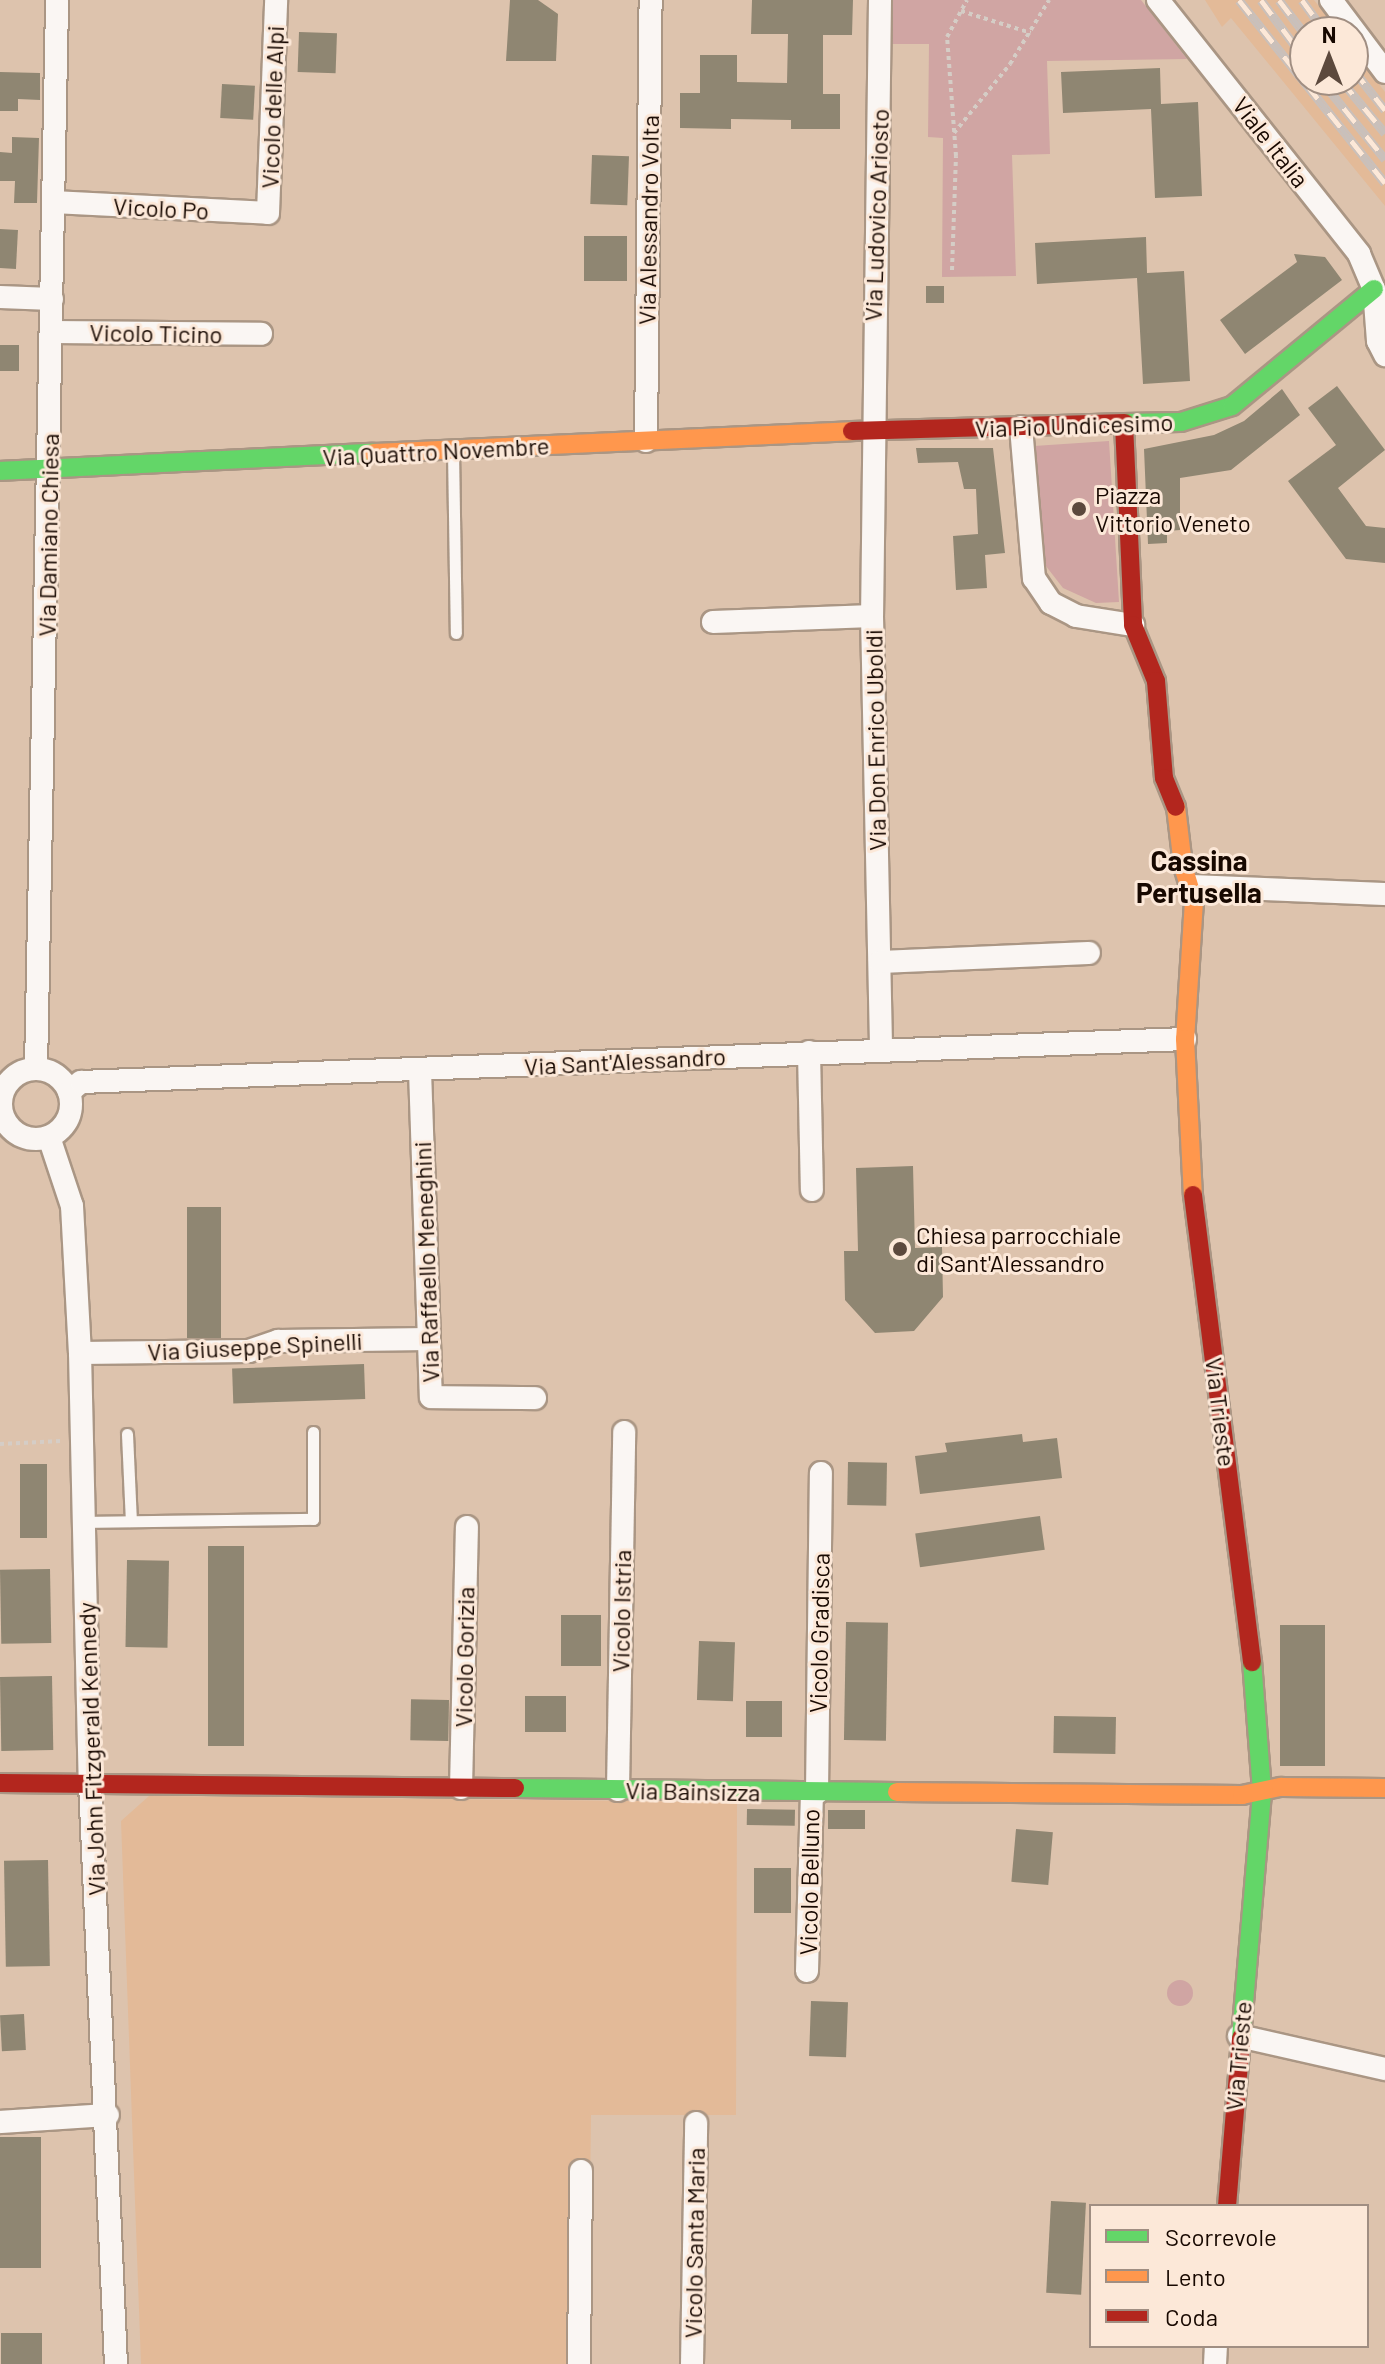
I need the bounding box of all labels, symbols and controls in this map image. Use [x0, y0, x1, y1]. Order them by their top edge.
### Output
north arrow [1289, 16, 1369, 96]
text: N [1322, 21, 1336, 47]
street label: Vicolo delle Alpi [255, 25, 289, 189]
street label: Viale Italia [1227, 91, 1315, 193]
street label: Via Ludovico Ariosto [858, 108, 894, 322]
street label: Via Alessandro Volta [632, 115, 664, 325]
street label: Vicolo Po [112, 191, 210, 225]
street label: Vicolo Ticino [89, 317, 223, 349]
street label: Via Pio Undicesimo [974, 407, 1174, 443]
street label: Via Quattro Novembre [322, 431, 550, 471]
street label: Via Damiano Chiesa [32, 433, 64, 637]
place label: Piazza Vittorio Veneto [1095, 481, 1251, 537]
marker: Piazza Vittorio Veneto [1070, 500, 1088, 518]
street label: Via Don Enrico Uboldi [859, 629, 891, 851]
district label: Cassina Pertusella [1136, 843, 1262, 909]
street label: Via Sant'Alessandro [523, 1041, 727, 1081]
street label: Via Raffaello Meneghini [407, 1141, 445, 1383]
place label: Chiesa parrocchiale di Sant'Alessandro [916, 1221, 1121, 1277]
marker: Chiesa parrocchiale di Sant'Alessandro [891, 1240, 909, 1258]
street label: Via Giuseppe Spinelli [147, 1326, 363, 1366]
street label: Via Trieste [1200, 1356, 1242, 1468]
street label: Vicolo Istria [606, 1549, 636, 1673]
street label: Vicolo Gradisca [803, 1553, 835, 1713]
street label: Vicolo Gorizia [448, 1586, 480, 1728]
street label: Via John Fitzgerald Kennedy [71, 1602, 111, 1896]
street label: Via Bainsizza [625, 1775, 761, 1807]
street label: Vicolo Belluno [793, 1808, 825, 1956]
street label: Via Trieste [1219, 2000, 1257, 2112]
street label: Vicolo Santa Maria [678, 2147, 710, 2339]
legend [1089, 2204, 1369, 2348]
text: Scorrevole [1165, 2222, 1277, 2251]
text: Lento [1165, 2262, 1226, 2291]
text: Coda [1165, 2302, 1218, 2331]

